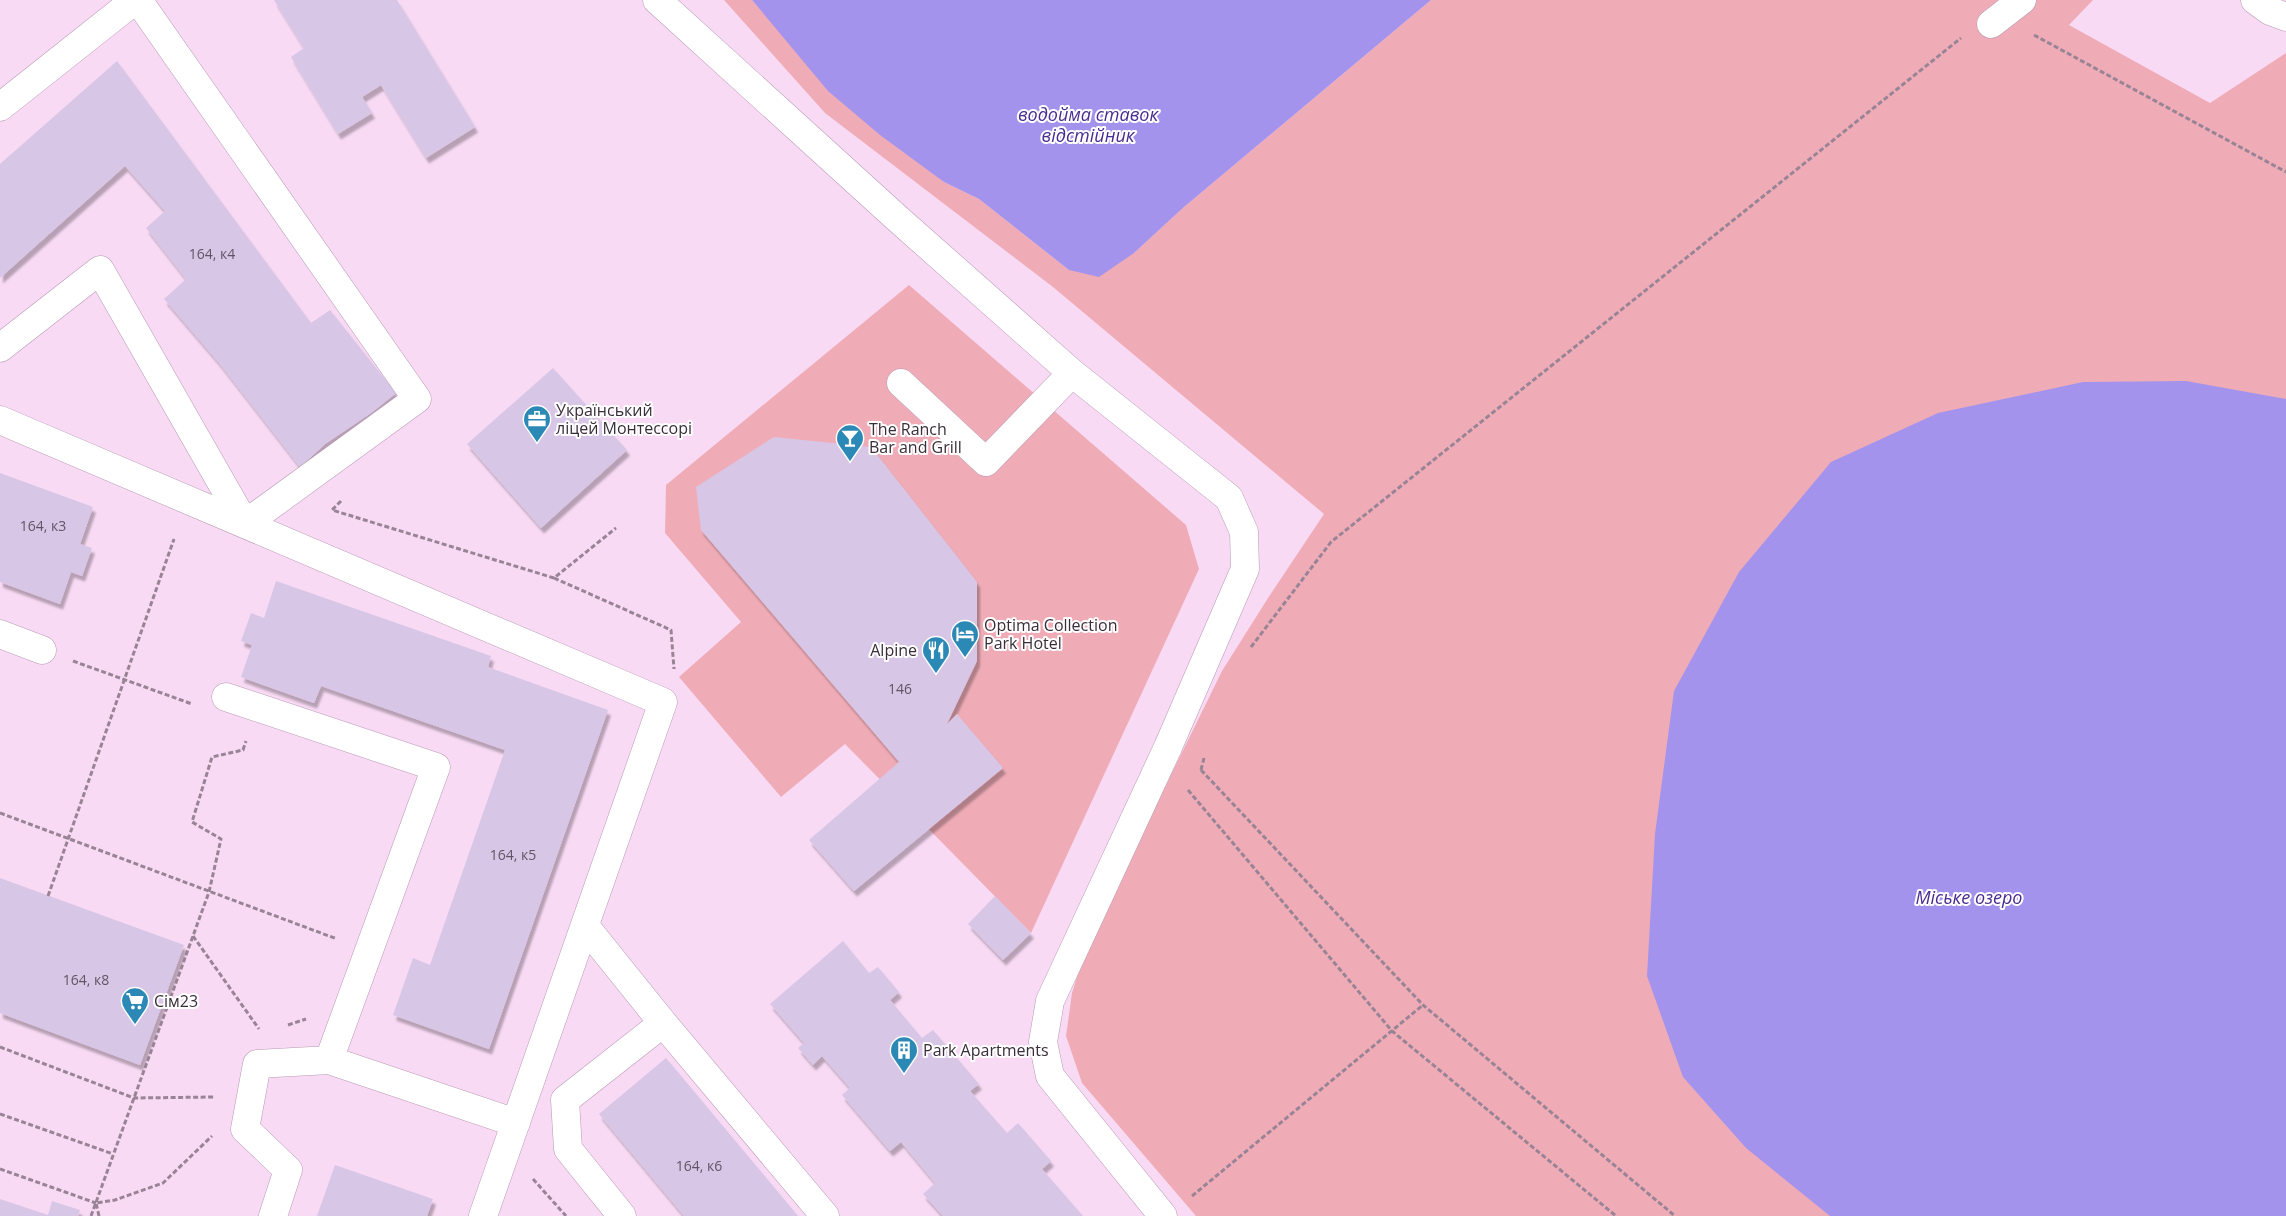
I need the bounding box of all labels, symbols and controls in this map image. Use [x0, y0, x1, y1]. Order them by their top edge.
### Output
water label: водойма ставок відстійник [1018, 102, 1159, 147]
house number: 164, к4 [189, 244, 235, 263]
place label: Український ліцей Монтессорі [556, 399, 692, 439]
office icon: Український ліцей Монтессорі [522, 404, 552, 443]
place label: The Ranch Bar and Grill [869, 418, 962, 458]
bar icon: The Ranch Bar and Grill [835, 423, 865, 462]
house number: 164, к3 [20, 516, 66, 535]
place label: Optima Collection Park Hotel [984, 614, 1117, 654]
hotel icon: Optima Collection Park Hotel [950, 619, 980, 658]
restaurant icon: Alpine [921, 635, 951, 674]
place label: Alpine [870, 639, 917, 661]
house number: 146 [888, 679, 912, 698]
house number: 164, к5 [490, 845, 536, 864]
water label: Міське озеро [1916, 885, 2022, 909]
house number: 164, к8 [63, 970, 109, 989]
supermarket icon: Сім23 [120, 986, 150, 1025]
place label: Сім23 [154, 990, 198, 1012]
building icon: Park Apartments [889, 1035, 919, 1074]
place label: Park Apartments [923, 1039, 1049, 1061]
house number: 164, к6 [676, 1156, 722, 1175]

